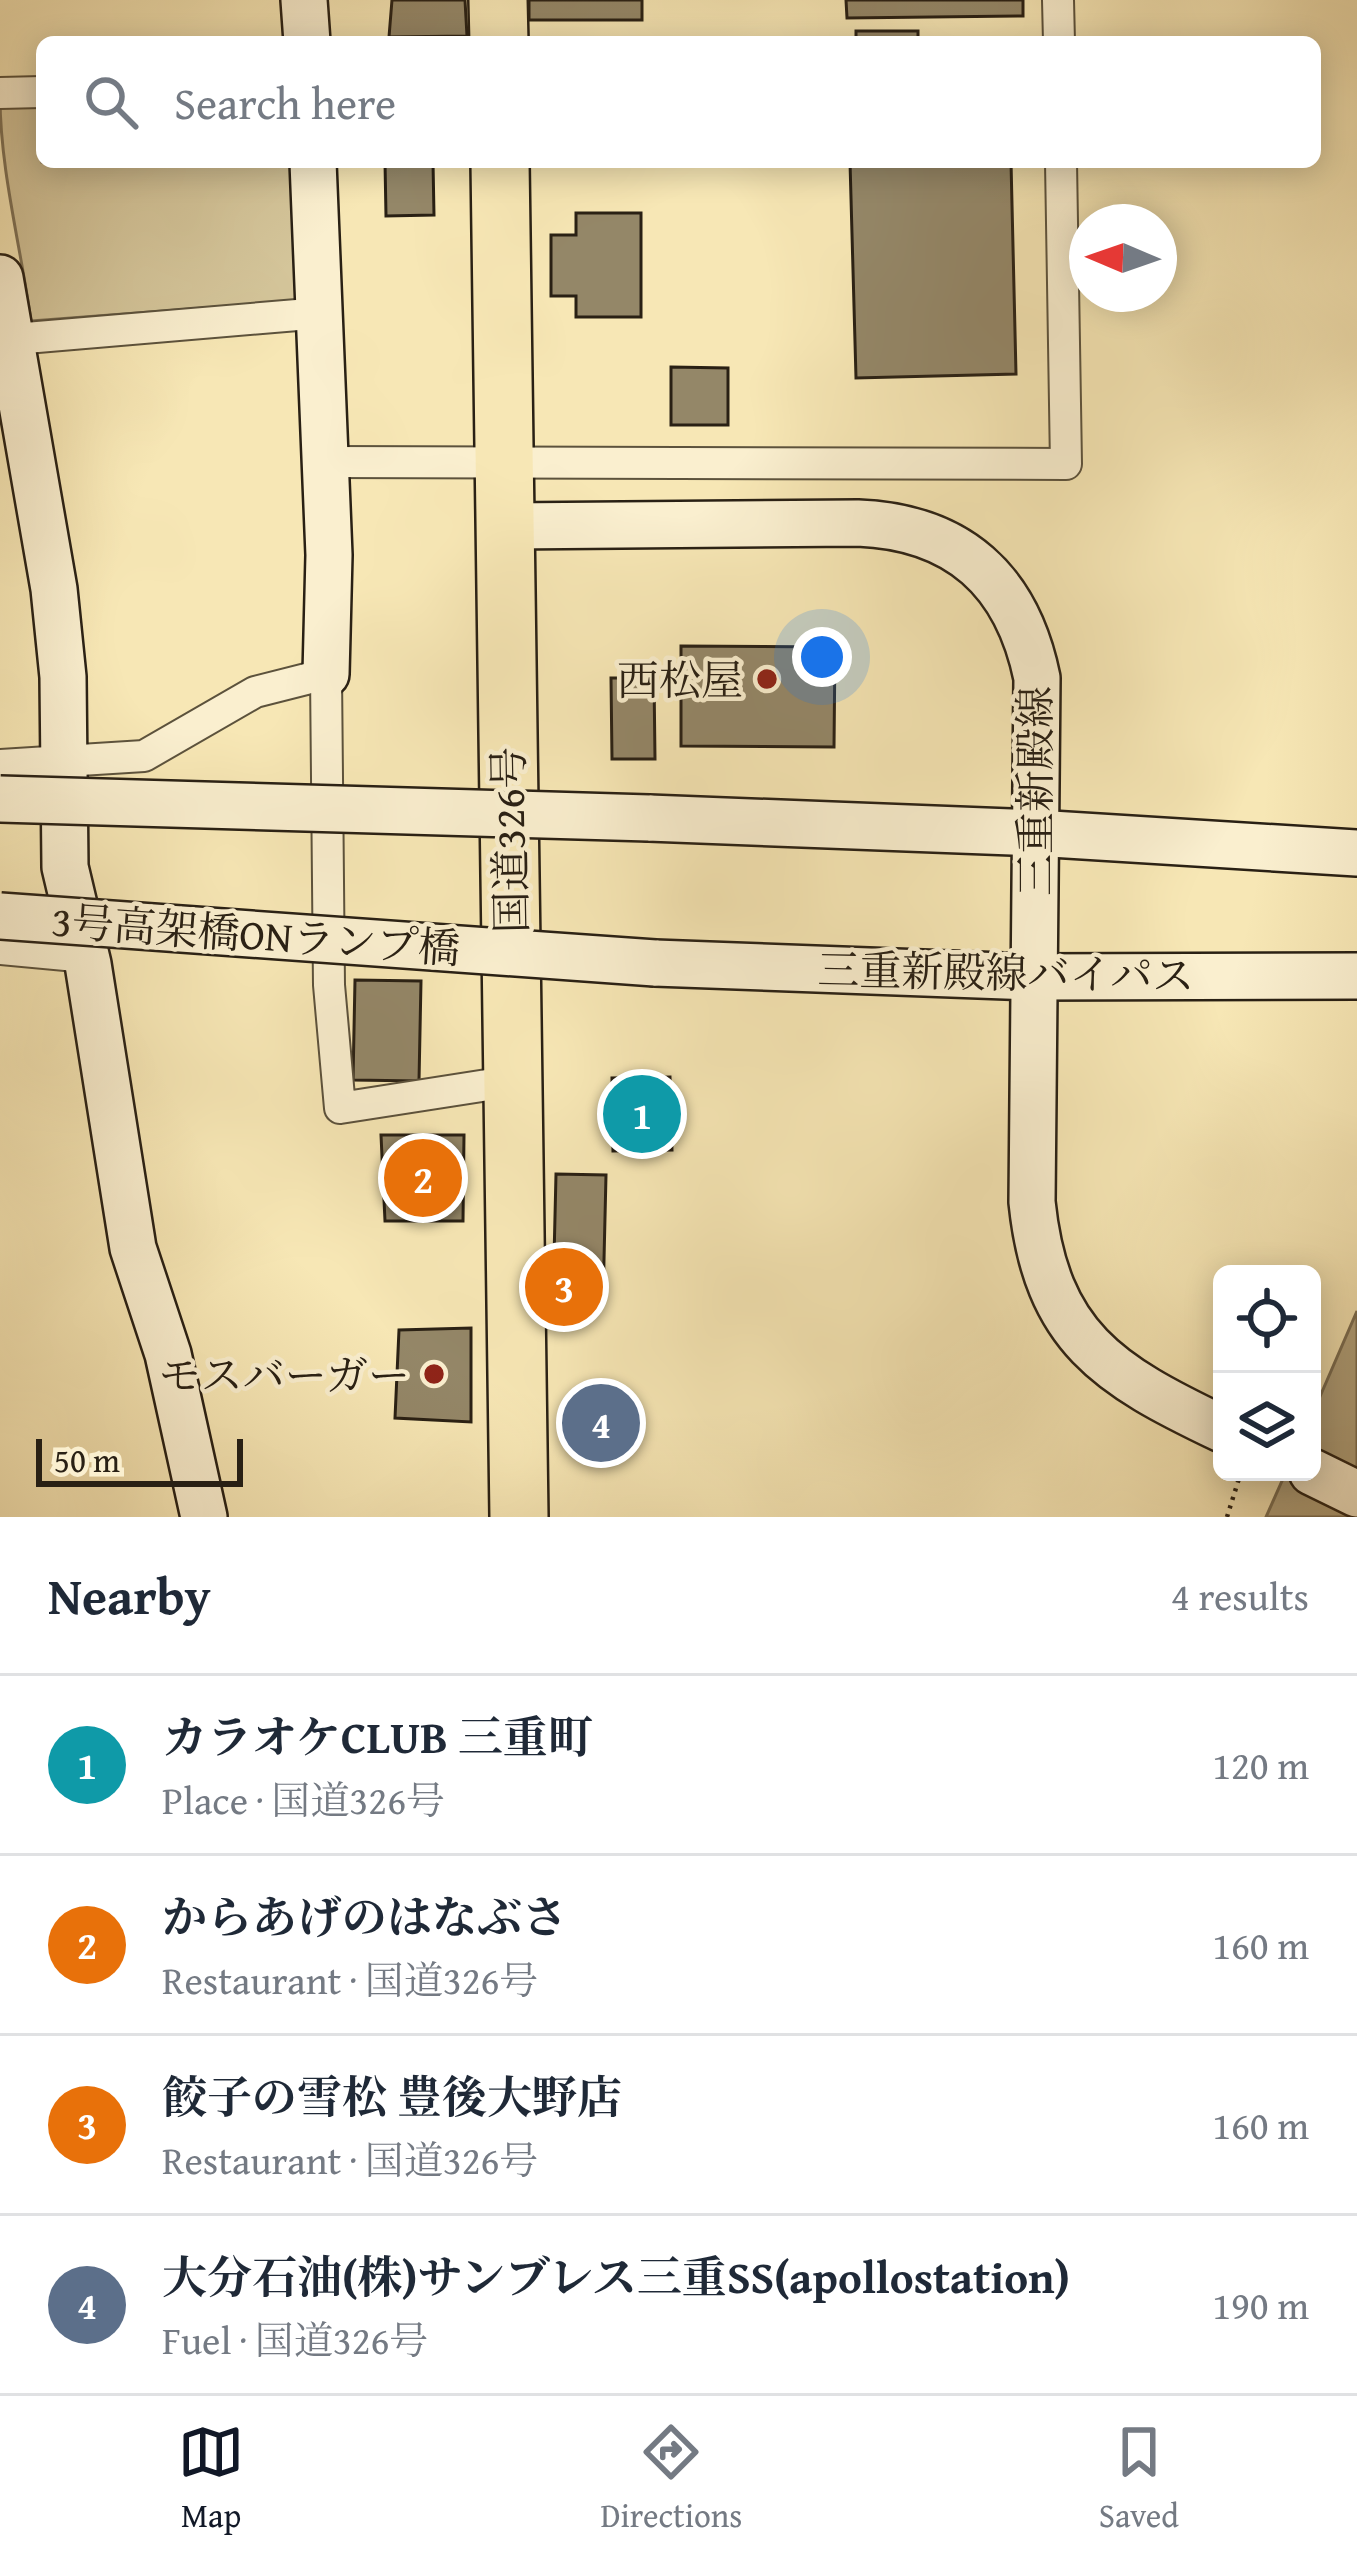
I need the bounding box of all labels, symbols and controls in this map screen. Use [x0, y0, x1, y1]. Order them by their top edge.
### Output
search box [36, 36, 1321, 168]
icon: search [78, 69, 144, 135]
text: Search here [174, 70, 396, 135]
north arrow [1069, 204, 1177, 312]
your location [792, 627, 852, 687]
place label: 西松屋 [617, 649, 743, 710]
marker: 西松屋 [754, 666, 780, 692]
street label: 三重新殿線 [1004, 686, 1065, 896]
street label: 国道326号 [477, 746, 541, 934]
street label: 3号高架橋ONランプ橋 [50, 889, 462, 979]
street label: 三重新殿線バイパス [817, 938, 1195, 1006]
pin: 1 [603, 1069, 681, 1159]
pin: 2 [384, 1133, 462, 1223]
pin: 3 [525, 1242, 603, 1332]
map controls [1213, 1265, 1321, 1481]
button: locate [1213, 1265, 1321, 1373]
place label: モスバーガー [159, 1344, 410, 1405]
marker: モスバーガー [421, 1361, 447, 1387]
button: layers [1213, 1373, 1321, 1481]
pin: 4 [562, 1378, 640, 1468]
scale bar [36, 1433, 243, 1486]
text: 50 m [54, 1436, 120, 1484]
text: Nearby [48, 1558, 211, 1633]
text: 4 results [1171, 1567, 1309, 1624]
text: カラオケCLUB 三重町 [162, 1704, 593, 1769]
text: 1 [77, 1736, 97, 1793]
text: 120 m [1212, 1736, 1309, 1793]
text: Place · 国道326号 [162, 1771, 445, 1828]
text: からあげのはなぶさ [162, 1884, 567, 1949]
text: 2 [77, 1916, 97, 1973]
text: 160 m [1212, 1916, 1309, 1973]
text: Restaurant · 国道326号 [162, 1951, 538, 2008]
text: 餃子の雪松 豊後大野店 [162, 2064, 622, 2129]
text: 3 [77, 2096, 97, 2153]
text: 160 m [1212, 2096, 1309, 2153]
text: Restaurant · 国道326号 [162, 2131, 538, 2188]
text: 大分石油(株)サンブレス三重SS(apollostation) [162, 2244, 1070, 2309]
text: 4 [77, 2276, 97, 2333]
text: 190 m [1212, 2276, 1309, 2333]
text: Fuel · 国道326号 [162, 2311, 428, 2368]
tab: Map [178, 2419, 244, 2539]
tab: Directions [601, 2419, 742, 2539]
tab: Saved [1099, 2419, 1179, 2539]

